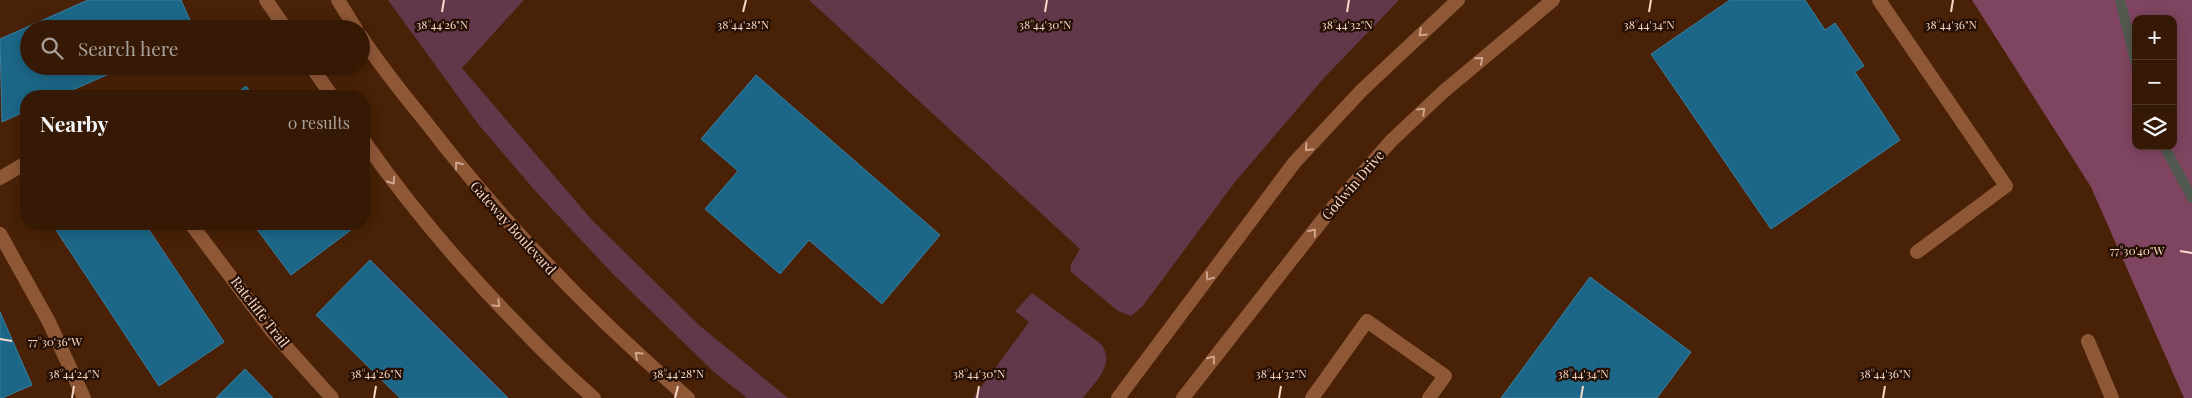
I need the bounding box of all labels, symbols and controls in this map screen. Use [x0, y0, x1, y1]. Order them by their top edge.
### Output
map controls [2132, 15, 2177, 150]
button: + [2132, 15, 2177, 60]
text: 38°44'26"N [416, 16, 469, 32]
text: 38°44'28"N [717, 16, 770, 32]
text: 38°44'30"N [1019, 16, 1072, 32]
text: 38°44'32"N [1321, 16, 1373, 32]
text: 38°44'34"N [1623, 16, 1675, 32]
text: 38°44'36"N [1925, 16, 1977, 32]
search box [20, 20, 370, 75]
one-way arrow [1419, 27, 1428, 36]
icon: search [38, 34, 66, 62]
text: Search here [78, 35, 178, 61]
one-way arrow [1474, 58, 1483, 66]
button: − [2132, 60, 2177, 105]
button: layers [2132, 105, 2177, 150]
one-way arrow [1416, 108, 1425, 117]
text: Nearby [40, 109, 109, 137]
text: 0 results [288, 112, 350, 133]
one-way arrow [1305, 143, 1314, 152]
street label: Godwin Drive [1317, 146, 1388, 224]
one-way arrow [455, 161, 464, 170]
one-way arrow [386, 175, 395, 185]
street label: Gateway Boulevard [466, 177, 560, 279]
one-way arrow [1307, 228, 1316, 238]
text: 77°30'40"W [2110, 242, 2164, 258]
one-way arrow [1206, 271, 1215, 281]
street label: Ratcliffe Trail [227, 272, 294, 351]
one-way arrow [491, 299, 500, 308]
text: 77°30'36"W [28, 333, 82, 349]
one-way arrow [635, 352, 644, 361]
one-way arrow [1206, 356, 1214, 365]
text: 38°44'24"N [48, 365, 100, 381]
text: 38°44'26"N [350, 365, 403, 381]
text: 38°44'28"N [652, 365, 705, 381]
text: 38°44'30"N [953, 365, 1006, 381]
text: 38°44'32"N [1255, 365, 1307, 381]
text: 38°44'34"N [1557, 365, 1609, 381]
text: 38°44'36"N [1859, 365, 1911, 381]

